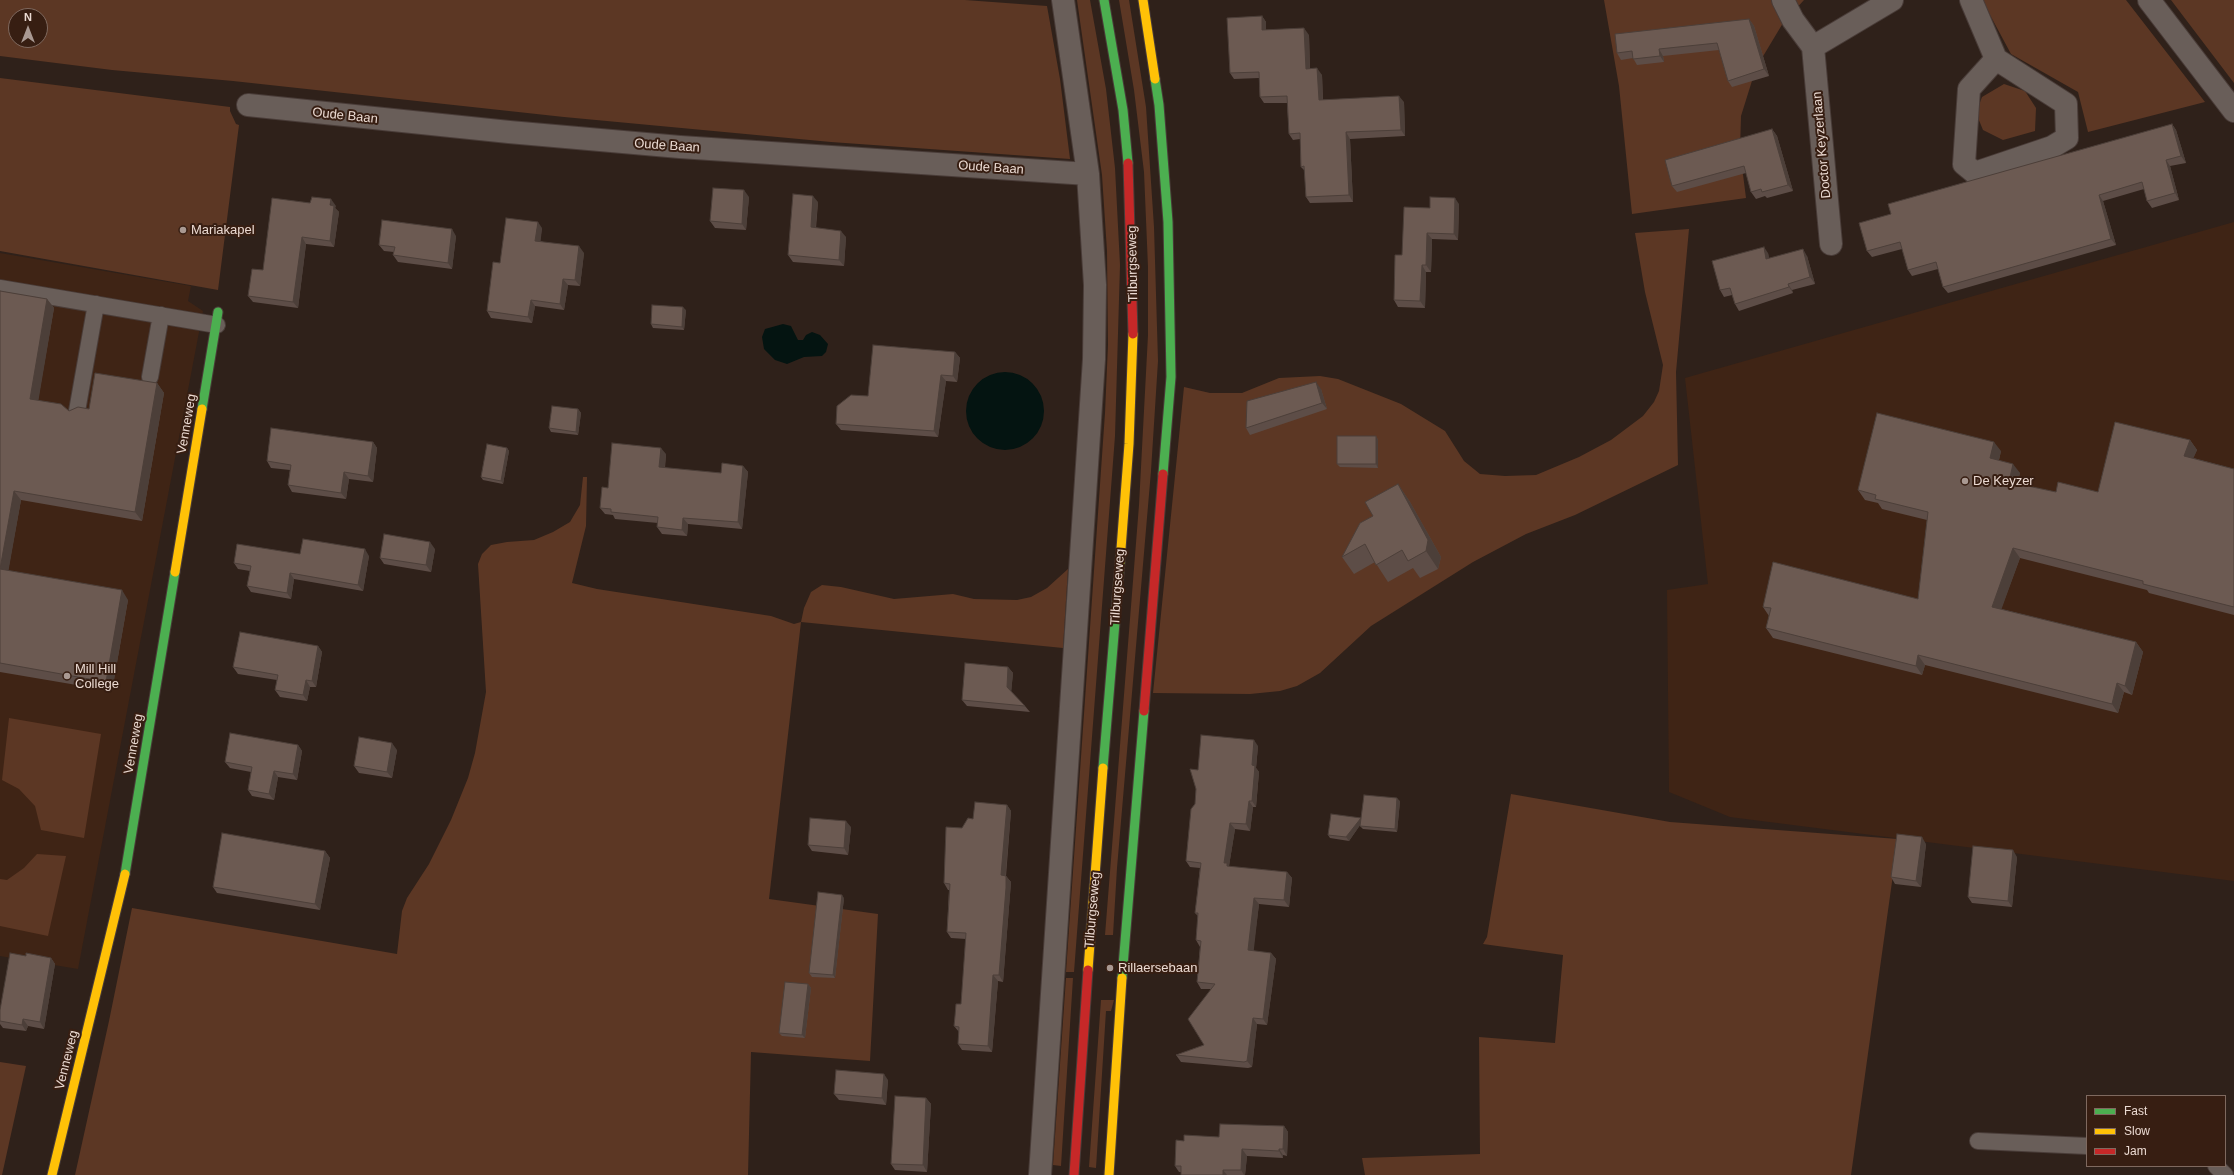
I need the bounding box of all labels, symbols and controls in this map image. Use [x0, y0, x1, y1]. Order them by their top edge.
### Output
north arrow [8, 8, 48, 48]
text: N [24, 11, 32, 23]
street label: Doctor Keyzerlaan [1810, 91, 1834, 199]
street label: Oude Baan [311, 105, 379, 127]
street label: Oude Baan [634, 136, 700, 156]
street label: Oude Baan [958, 158, 1024, 178]
place label: Mariakapel [191, 222, 255, 238]
marker: Mariakapel [178, 225, 188, 235]
street label: Tilburgseweg [1125, 225, 1141, 303]
street label: Venneweg [174, 393, 200, 455]
place label: De Keyzer [1973, 473, 2034, 489]
marker: De Keyzer [1960, 476, 1970, 486]
street label: Tilburgseweg [1108, 548, 1128, 626]
place label: Mill Hill College [75, 661, 119, 692]
marker: Mill Hill College [62, 671, 72, 681]
street label: Venneweg [121, 713, 147, 775]
street label: Tilburgseweg [1082, 871, 1104, 949]
place label: Rillaersebaan [1118, 960, 1197, 976]
marker: Rillaersebaan [1105, 963, 1115, 973]
street label: Venneweg [52, 1029, 82, 1091]
legend [2086, 1095, 2226, 1167]
text: Fast [2124, 1104, 2147, 1118]
text: Slow [2124, 1124, 2150, 1138]
text: Jam [2124, 1144, 2147, 1158]

